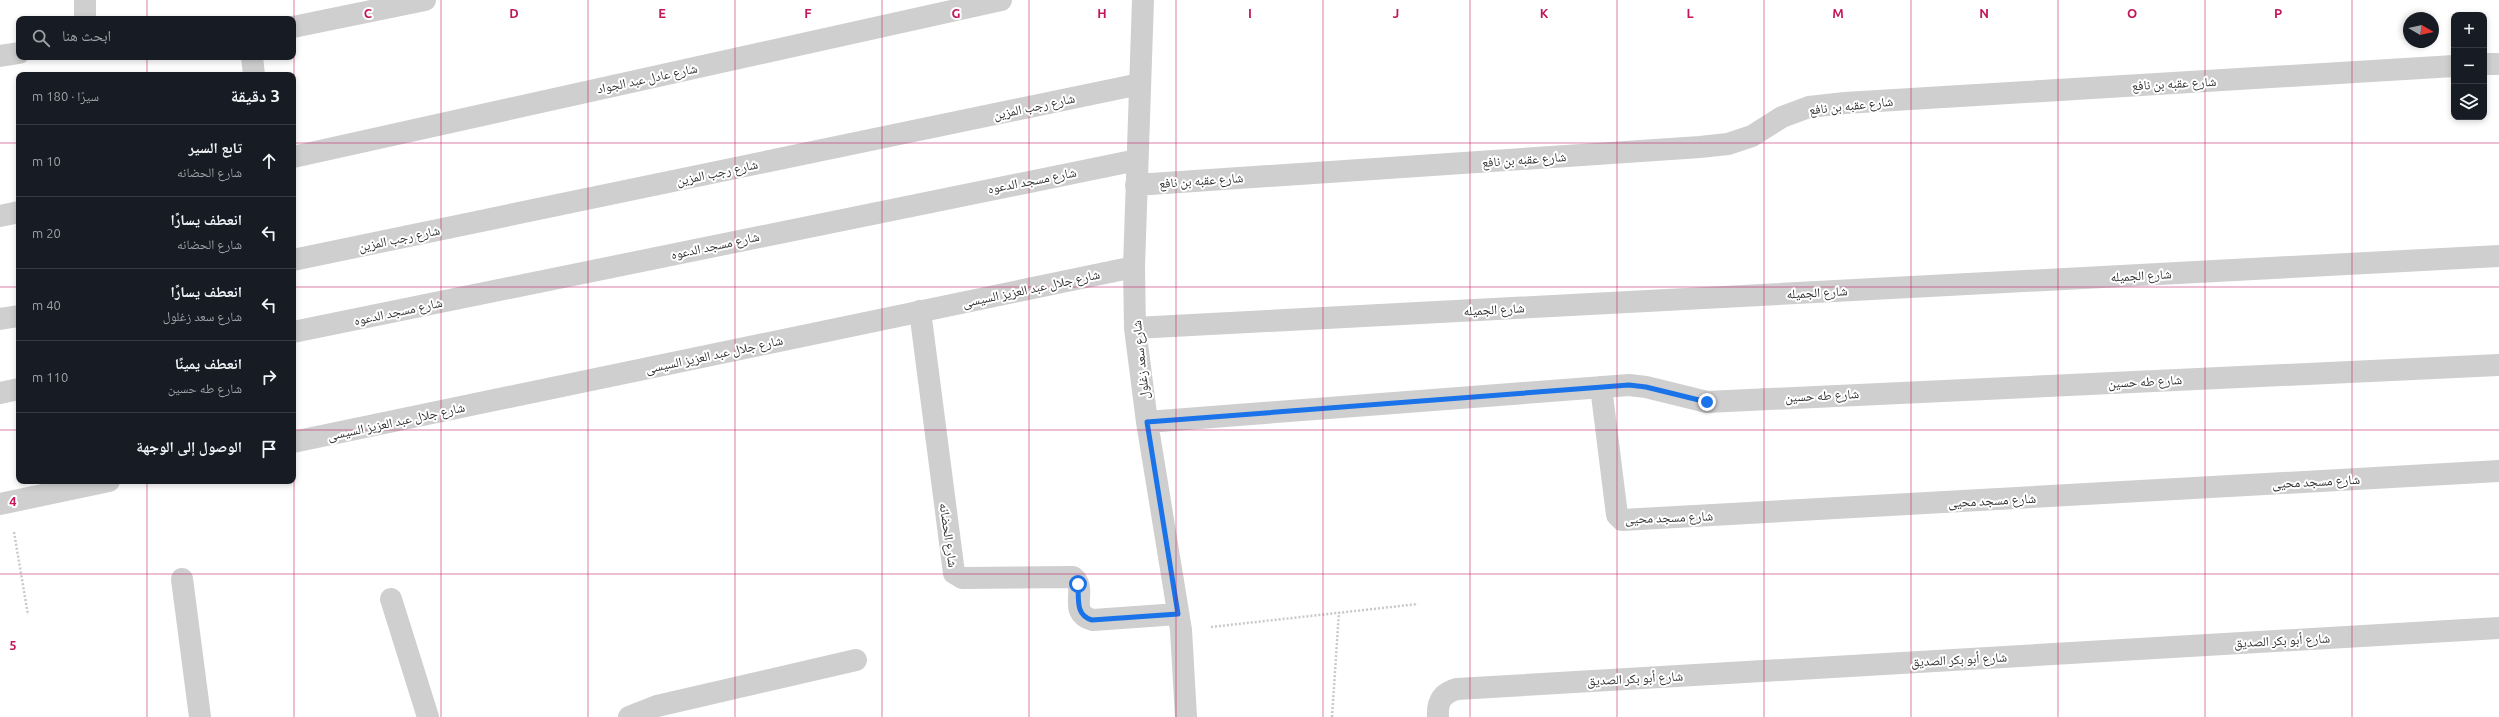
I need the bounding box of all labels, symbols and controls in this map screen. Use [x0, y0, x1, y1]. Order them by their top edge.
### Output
text: C [364, 6, 373, 20]
text: D [509, 6, 519, 20]
text: E [658, 6, 666, 20]
text: F [804, 6, 812, 20]
text: G [952, 6, 961, 20]
text: H [1097, 6, 1107, 20]
text: I [1248, 6, 1252, 20]
text: J [1393, 6, 1399, 20]
text: K [1540, 6, 1549, 20]
text: L [1686, 6, 1694, 20]
text: M [1832, 6, 1844, 20]
text: N [1979, 6, 1989, 20]
text: O [2127, 6, 2137, 20]
text: P [2274, 6, 2282, 20]
north arrow [2403, 12, 2439, 48]
map controls [2451, 12, 2487, 120]
button: + [2451, 12, 2487, 48]
search box [16, 16, 296, 60]
icon: search [30, 27, 52, 49]
text: ابحث هنا [62, 27, 111, 44]
button: − [2451, 48, 2487, 84]
street label: شارع عادل عبد الجواد [596, 61, 699, 98]
street label: شارع عقبه بن نافع [2131, 74, 2217, 95]
button: layers [2451, 84, 2487, 120]
text: 3 دقيقة [231, 86, 280, 105]
text: سيرًا · 180 m [32, 89, 99, 103]
street label: شارع رجب المزين [992, 91, 1077, 124]
street label: شارع عقبه بن نافع [1808, 94, 1894, 119]
text: تابع السير [188, 139, 242, 156]
street label: شارع عقبه بن نافع [1481, 149, 1567, 172]
icon: ahead [258, 150, 280, 172]
text: 10 m [32, 154, 61, 168]
street label: شارع رجب المزين [675, 157, 760, 190]
text: شارع الحضانه [177, 165, 242, 179]
street label: شارع مسجد الدعوه [986, 165, 1078, 198]
street label: شارع عقبه بن نافع [1158, 170, 1244, 193]
text: انعطف يسارًا [170, 211, 242, 228]
icon: left [258, 222, 280, 244]
street label: شارع رجب المزين [357, 223, 442, 256]
text: 20 m [32, 226, 61, 240]
street label: شارع مسجد الدعوه [670, 229, 761, 264]
text: شارع الحضانه [177, 237, 242, 251]
street label: شارع الجميله [2110, 266, 2172, 287]
street label: شارع جلال عبد العزيز السيسى [961, 267, 1102, 312]
text: انعطف يسارًا [170, 283, 242, 300]
street label: شارع الجميله [1786, 283, 1848, 304]
icon: left [258, 294, 280, 316]
street label: شارع مسجد الدعوه [353, 295, 444, 330]
text: 40 m [32, 298, 61, 312]
street label: شارع الجميله [1463, 300, 1525, 321]
text: شارع سعد زغلول [163, 309, 242, 323]
street label: شارع سعد زغلول [1129, 319, 1154, 400]
street label: شارع جلال عبد العزيز السيسى [644, 333, 785, 378]
text: انعطف يمينًا [175, 355, 242, 372]
icon: right [258, 366, 280, 388]
text: 110 m [32, 370, 68, 384]
street label: شارع طه حسين [2108, 372, 2183, 393]
text: شارع طه حسين [168, 381, 242, 395]
street label: شارع طه حسين [1785, 386, 1860, 407]
route end [1698, 393, 1716, 411]
street label: شارع جلال عبد العزيز السيسى [326, 400, 467, 445]
text: الوصول إلى الوجهة [136, 438, 242, 455]
icon: arrive [258, 438, 280, 460]
street label: شارع مسجد محيى [2272, 472, 2361, 493]
street label: شارع مسجد محيى [1948, 491, 2037, 512]
text: 4 [9, 494, 17, 508]
street label: شارع الحضانه [935, 502, 960, 569]
street label: شارع مسجد محيى [1625, 508, 1713, 529]
route start [1069, 575, 1087, 593]
street label: شارع أبو بكر الصديق [2234, 630, 2331, 653]
text: 5 [9, 638, 17, 652]
street label: شارع أبو بكر الصديق [1911, 649, 2008, 672]
street label: شارع أبو بكر الصديق [1587, 668, 1684, 691]

